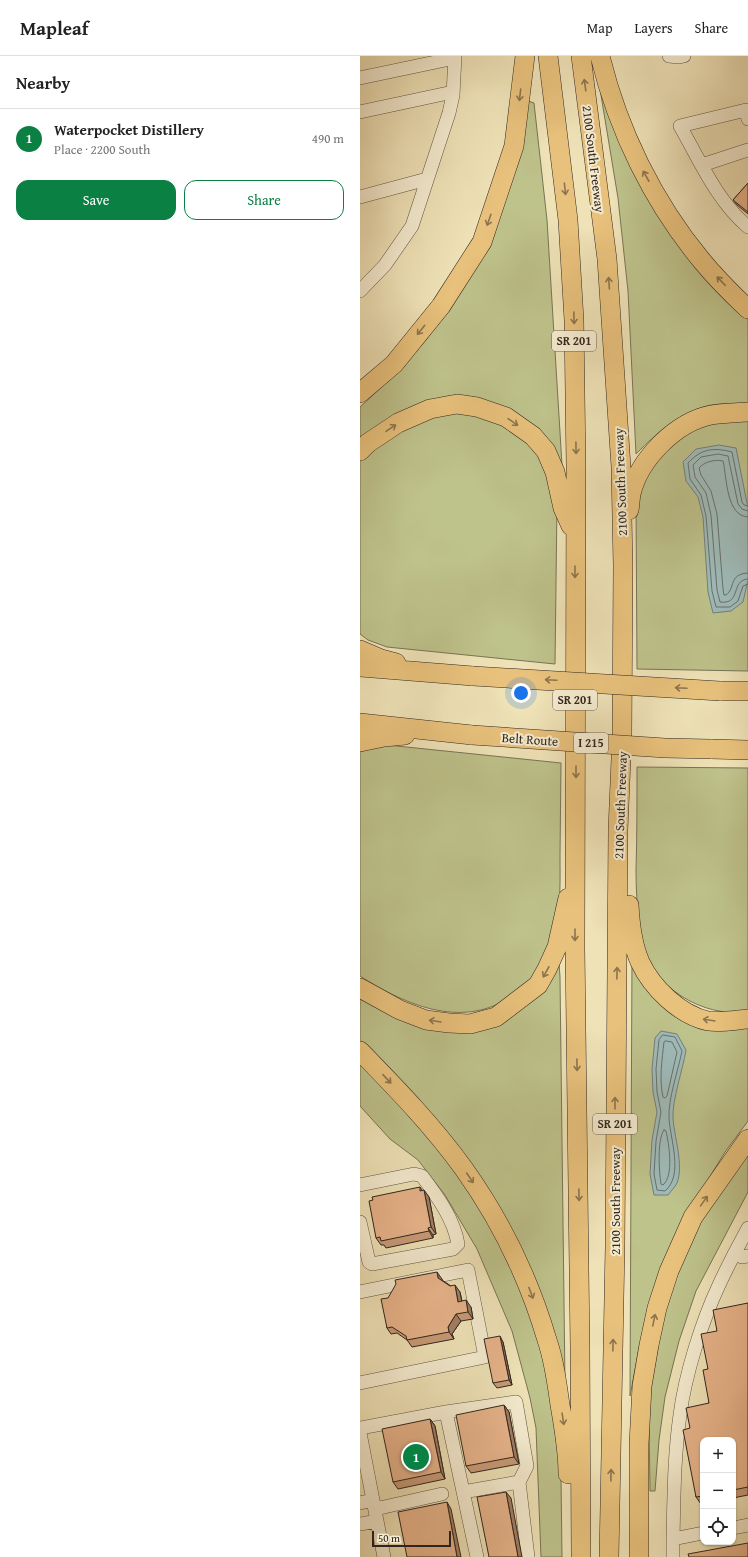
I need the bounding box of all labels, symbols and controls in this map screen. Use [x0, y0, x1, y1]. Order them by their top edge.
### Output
text: Mapleaf [20, 14, 89, 42]
text: Map [587, 18, 613, 38]
text: Layers [635, 18, 673, 38]
text: Share [695, 18, 728, 38]
text: Nearby [16, 70, 70, 95]
one-way arrow [581, 79, 589, 92]
one-way arrow [517, 88, 524, 101]
street label: 2100 South Freeway [577, 104, 610, 214]
text: Waterpocket Distillery [54, 119, 204, 140]
text: 1 [26, 129, 32, 148]
text: 490 m [312, 129, 344, 148]
text: Place · 2200 South [54, 140, 150, 159]
one-way arrow [642, 170, 649, 182]
button: Save [16, 180, 176, 220]
button: Share [184, 180, 344, 220]
one-way arrow [561, 182, 568, 195]
one-way arrow [485, 214, 492, 227]
one-way arrow [716, 276, 726, 286]
one-way arrow [605, 277, 612, 290]
one-way arrow [570, 311, 577, 324]
one-way arrow [417, 325, 426, 336]
road number: SR 201 [552, 331, 596, 351]
one-way arrow [508, 418, 519, 426]
one-way arrow [385, 424, 396, 432]
street label: 2100 South Freeway [609, 427, 632, 536]
one-way arrow [572, 441, 579, 454]
one-way arrow [571, 565, 579, 578]
one-way arrow [545, 677, 558, 684]
your location [511, 683, 531, 703]
one-way arrow [675, 685, 688, 692]
road number: SR 201 [553, 690, 597, 710]
street label: Belt Route [501, 728, 559, 751]
road number: I 215 [574, 733, 608, 753]
street label: 2100 South Freeway [609, 750, 632, 859]
one-way arrow [572, 765, 580, 778]
one-way arrow [572, 928, 579, 941]
one-way arrow [541, 966, 549, 978]
one-way arrow [614, 967, 621, 980]
one-way arrow [703, 1015, 716, 1023]
one-way arrow [429, 1017, 442, 1025]
one-way arrow [573, 1058, 581, 1071]
one-way arrow [382, 1074, 391, 1084]
one-way arrow [611, 1097, 619, 1110]
road number: SR 201 [593, 1114, 637, 1134]
street label: 2100 South Freeway [606, 1146, 625, 1255]
one-way arrow [466, 1173, 474, 1184]
one-way arrow [575, 1188, 583, 1201]
one-way arrow [700, 1196, 708, 1207]
one-way arrow [527, 1287, 535, 1299]
one-way arrow [651, 1314, 659, 1327]
one-way arrow [609, 1339, 617, 1352]
one-way arrow [559, 1412, 567, 1425]
map controls [700, 1437, 736, 1545]
button: + [700, 1437, 736, 1473]
pin: 1 [403, 1442, 429, 1472]
one-way arrow [607, 1469, 614, 1482]
button: − [700, 1473, 736, 1509]
button: locate [700, 1509, 736, 1545]
scale bar [372, 1529, 451, 1548]
text: 50 m [378, 1530, 400, 1546]

